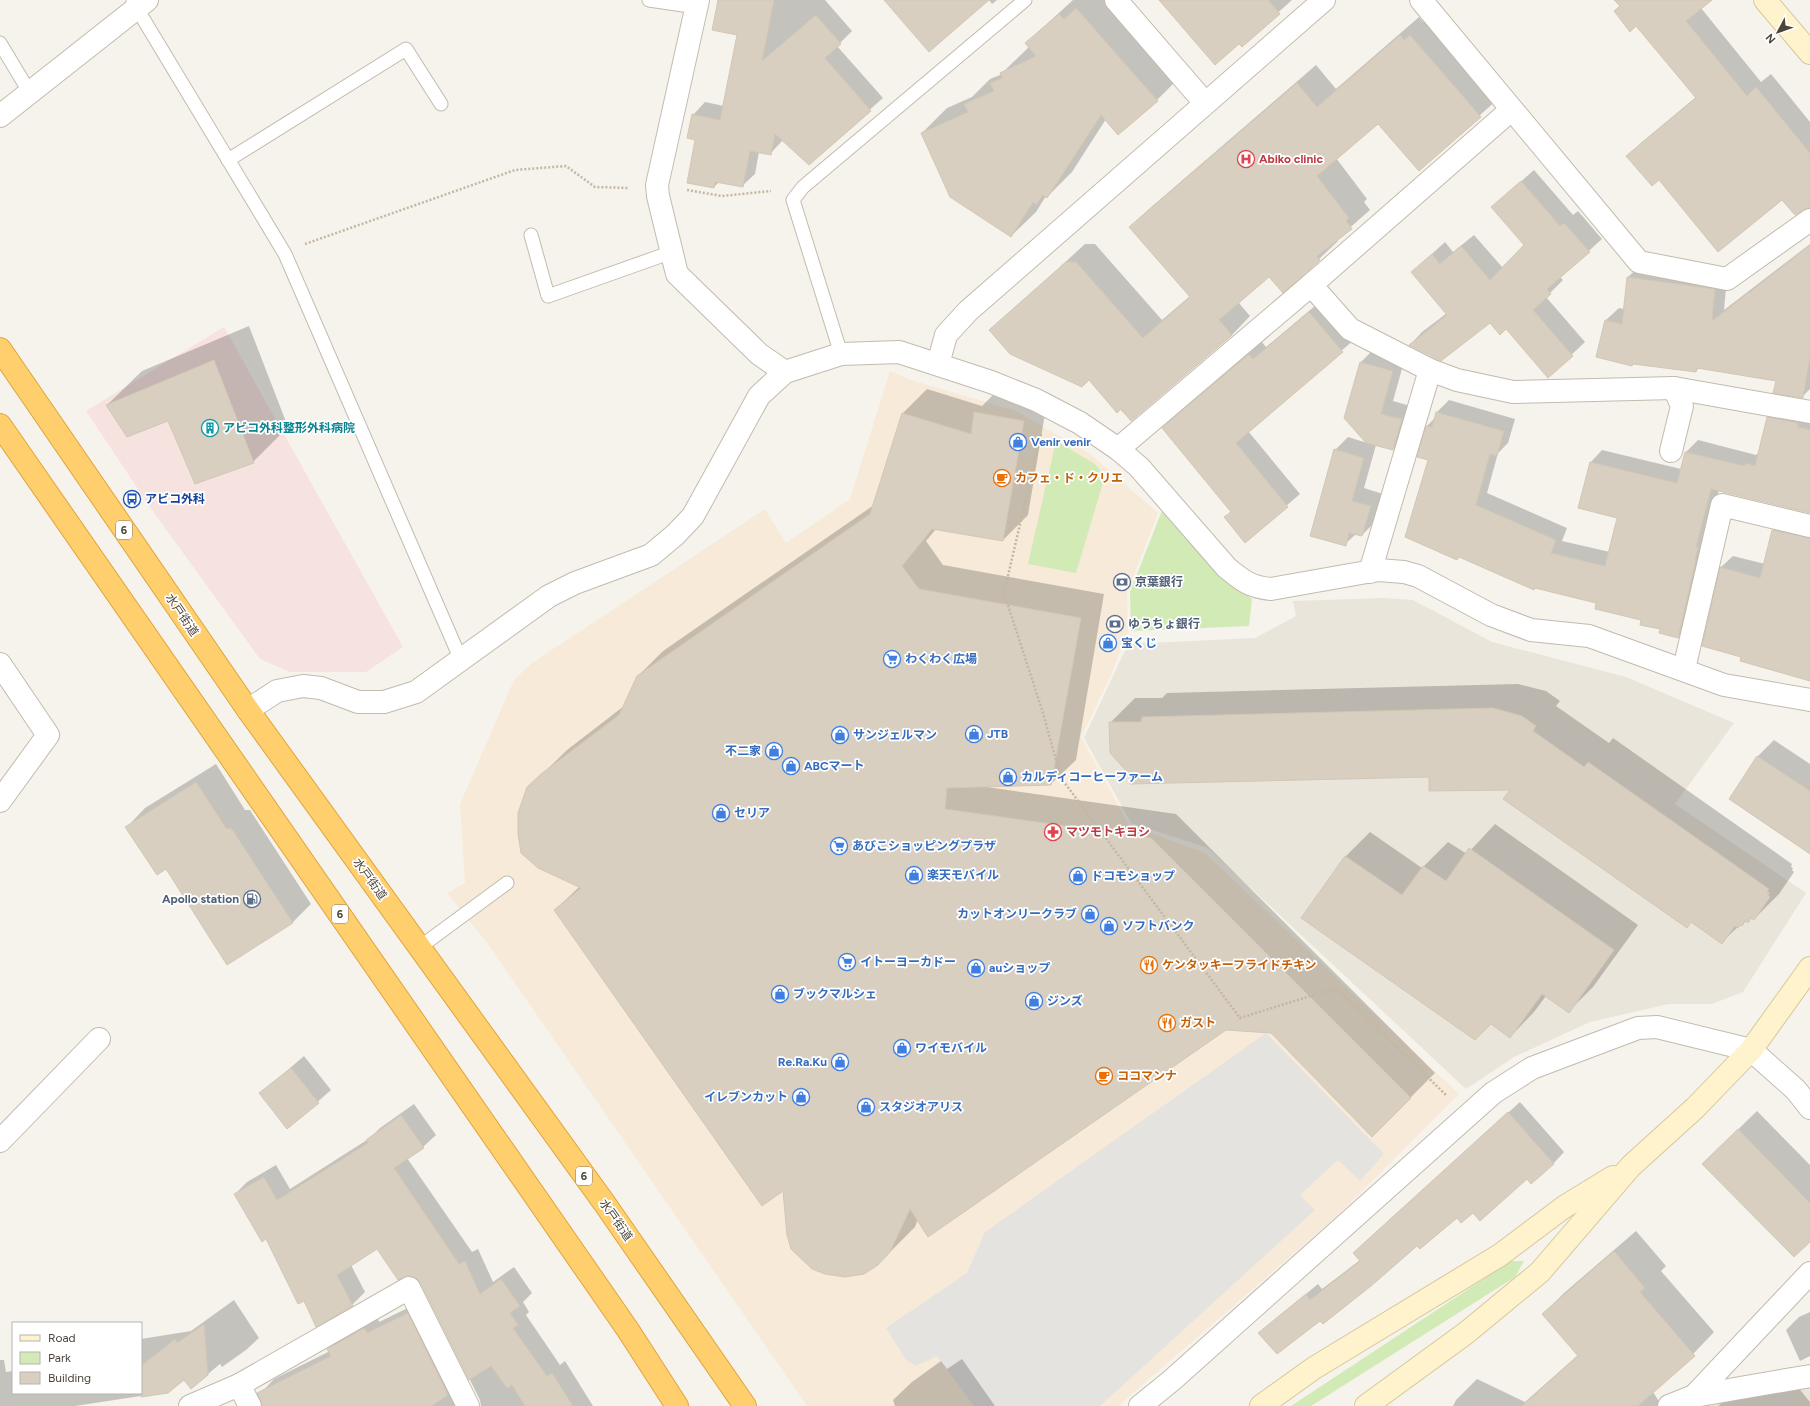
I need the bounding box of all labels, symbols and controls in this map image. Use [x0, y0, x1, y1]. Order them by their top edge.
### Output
north arrow [1758, 12, 1798, 52]
text: N [1763, 31, 1779, 46]
hospital icon: Abiko clinic [1236, 149, 1256, 169]
place label: Abiko clinic [1259, 152, 1323, 166]
building icon: アビコ外科整形外科病院 [200, 418, 220, 438]
place label: アビコ外科整形外科病院 [223, 421, 355, 435]
shop icon: Venir venir [1008, 432, 1028, 452]
place label: Venir venir [1031, 435, 1091, 449]
cafe icon: カフェ・ド・クリエ [992, 468, 1012, 488]
place label: カフェ・ド・クリエ [1015, 471, 1123, 485]
bus stop icon: アビコ外科 [122, 489, 142, 509]
place label: アビコ外科 [145, 492, 205, 506]
road number: 6 [116, 521, 132, 539]
bank icon: 京葉銀行 [1112, 572, 1132, 592]
place label: 京葉銀行 [1135, 575, 1183, 589]
street label: 水戸街道 [163, 591, 201, 639]
bank icon: ゆうちょ銀行 [1105, 614, 1125, 634]
place label: ゆうちょ銀行 [1128, 617, 1200, 631]
shop icon: 宝くじ [1098, 633, 1118, 653]
place label: 宝くじ [1121, 636, 1157, 650]
supermarket icon: わくわく広場 [882, 649, 902, 669]
place label: わくわく広場 [905, 652, 977, 666]
shop icon: JTB [964, 724, 984, 744]
shop icon: サンジェルマン [830, 725, 850, 745]
place label: JTB [987, 727, 1008, 741]
place label: サンジェルマン [853, 728, 937, 742]
shop icon: 不二家 [764, 741, 784, 761]
place label: 不二家 [725, 744, 761, 758]
shop icon: ABCマート [781, 756, 801, 776]
place label: ABCマート [804, 759, 865, 773]
shop icon: カルディコーヒーファーム [998, 767, 1018, 787]
place label: カルディコーヒーファーム [1021, 770, 1163, 784]
shop icon: セリア [711, 803, 731, 823]
place label: セリア [734, 806, 770, 820]
pharmacy icon: マツモトキヨシ [1043, 822, 1063, 842]
place label: マツモトキヨシ [1066, 825, 1150, 839]
supermarket icon: あびこショッピングプラザ [829, 836, 849, 856]
place label: あびこショッピングプラザ [852, 839, 996, 853]
street label: 水戸街道 [350, 855, 390, 903]
shop icon: 楽天モバイル [904, 865, 924, 885]
shop icon: ドコモショップ [1068, 866, 1088, 886]
place label: 楽天モバイル [927, 868, 999, 882]
place label: ドコモショップ [1091, 869, 1175, 883]
fuel station icon: Apollo station [242, 889, 262, 909]
place label: Apollo station [162, 892, 239, 906]
shop icon: カットオンリークラブ [1080, 904, 1100, 924]
road number: 6 [332, 905, 348, 923]
place label: カットオンリークラブ [957, 907, 1077, 921]
shop icon: ソフトバンク [1099, 916, 1119, 936]
place label: ソフトバンク [1122, 919, 1195, 933]
supermarket icon: イトーヨーカドー [837, 952, 857, 972]
place label: イトーヨーカドー [860, 955, 956, 969]
restaurant icon: ケンタッキーフライドチキン [1139, 955, 1159, 975]
shop icon: auショップ [966, 958, 986, 978]
place label: ケンタッキーフライドチキン [1162, 958, 1317, 972]
place label: auショップ [989, 961, 1050, 975]
shop icon: ブックマルシェ [770, 984, 790, 1004]
place label: ブックマルシェ [793, 987, 877, 1001]
shop icon: ジンズ [1024, 991, 1044, 1011]
place label: ジンズ [1047, 994, 1083, 1008]
restaurant icon: ガスト [1157, 1013, 1177, 1033]
place label: ガスト [1180, 1016, 1216, 1030]
shop icon: ワイモバイル [892, 1038, 912, 1058]
place label: ワイモバイル [915, 1041, 987, 1055]
shop icon: Re.Ra.Ku [830, 1052, 850, 1072]
place label: Re.Ra.Ku [778, 1055, 827, 1069]
cafe icon: ココマンナ [1094, 1066, 1114, 1086]
place label: ココマンナ [1117, 1069, 1177, 1083]
shop icon: イレブンカット [791, 1087, 811, 1107]
place label: イレブンカット [704, 1090, 788, 1104]
shop icon: スタジオアリス [856, 1097, 876, 1117]
place label: スタジオアリス [879, 1100, 963, 1114]
road number: 6 [576, 1167, 592, 1185]
street label: 水戸街道 [596, 1196, 636, 1244]
legend [12, 1322, 142, 1394]
text: Road [48, 1331, 76, 1345]
text: Park [48, 1351, 71, 1365]
text: Building [48, 1371, 91, 1385]

